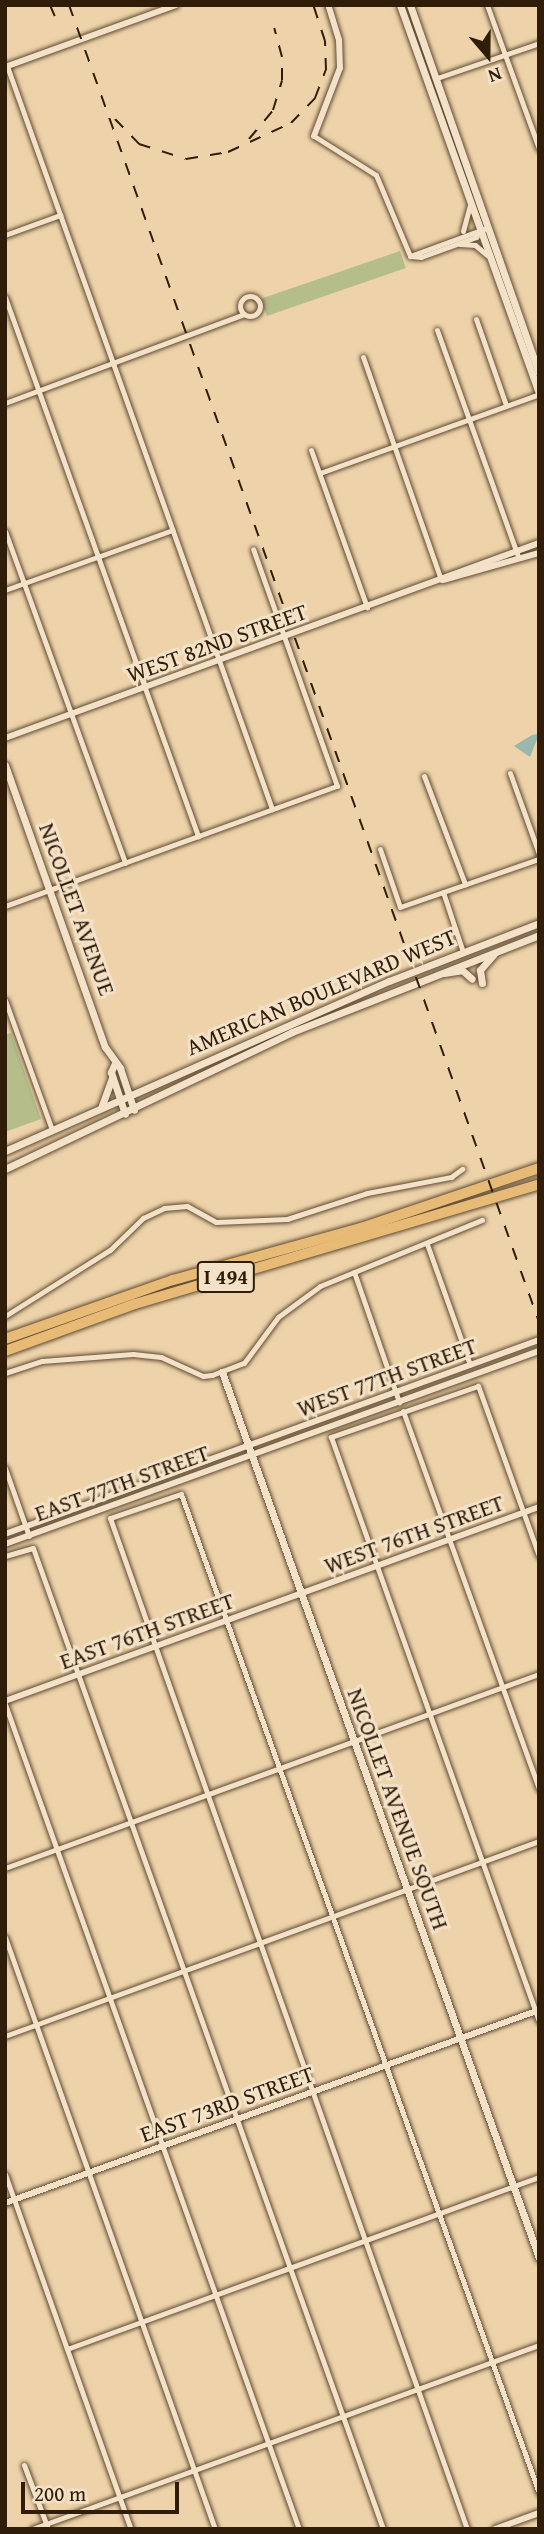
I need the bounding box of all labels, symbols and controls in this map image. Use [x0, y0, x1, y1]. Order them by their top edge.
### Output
north arrow [453, 21, 523, 91]
text: N [484, 60, 506, 91]
street label: WEST 82ND STREET [123, 598, 311, 688]
street label: NICOLLET AVENUE [33, 819, 121, 999]
street label: AMERICAN BOULEVARD WEST [182, 923, 460, 1061]
road number: I 494 [196, 1260, 256, 1294]
street label: WEST 77TH STREET [293, 1332, 481, 1422]
street label: EAST 77TH STREET [31, 1439, 213, 1527]
street label: WEST 76TH STREET [320, 1489, 508, 1579]
street label: EAST 76TH STREET [56, 1587, 238, 1675]
street label: NICOLLET AVENUE SOUTH [341, 1685, 455, 1933]
street label: EAST 73RD STREET [136, 2060, 318, 2148]
scale bar [24, 2468, 182, 2512]
text: 200 m [34, 2478, 86, 2509]

